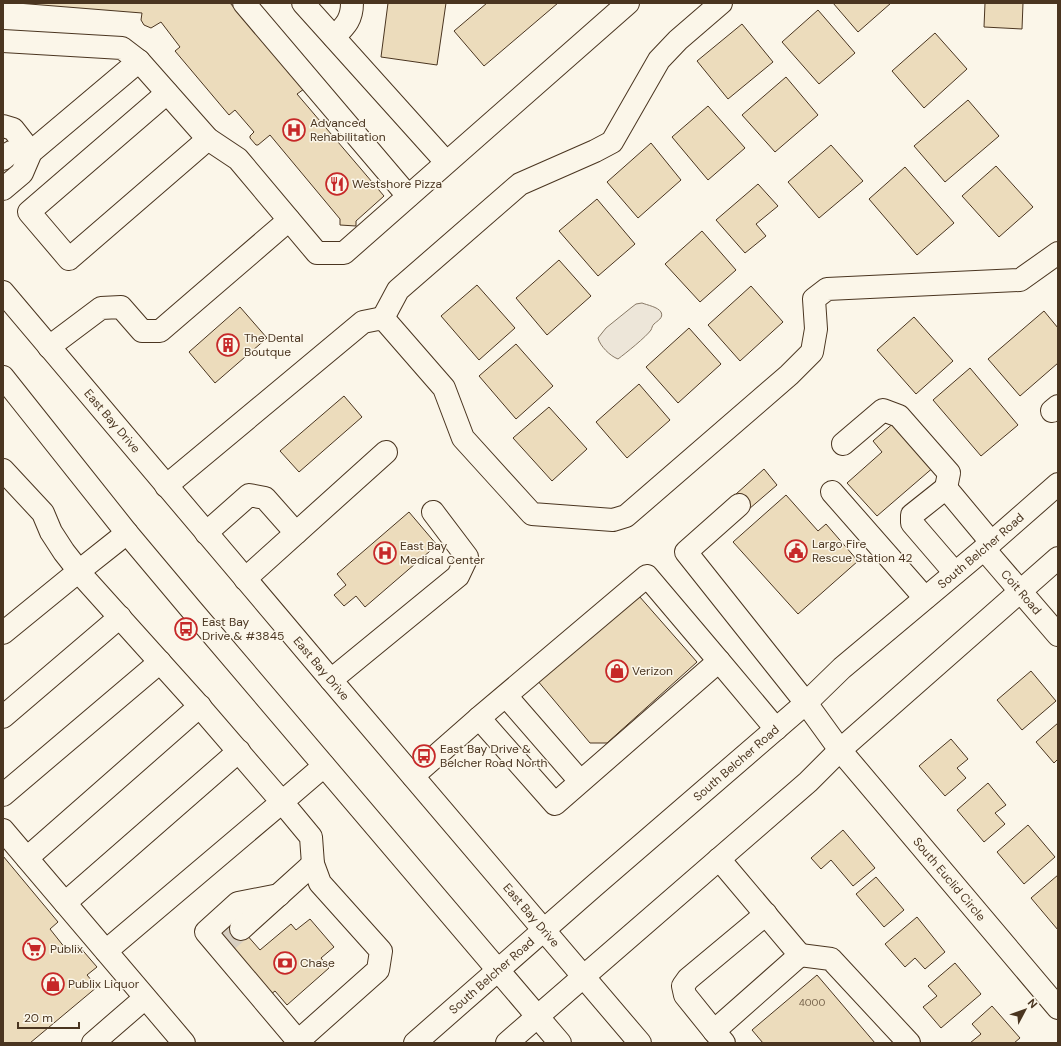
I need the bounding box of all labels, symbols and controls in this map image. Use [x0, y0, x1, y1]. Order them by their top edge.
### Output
place label: Advanced Rehabilitation [310, 115, 386, 145]
hospital icon: Advanced Rehabilitation [281, 117, 307, 143]
restaurant icon: Westshore Pizza [324, 171, 350, 197]
place label: Westshore Pizza [352, 176, 442, 192]
place label: The Dental Boutque [244, 330, 304, 360]
building icon: The Dental Boutque [215, 332, 241, 358]
street label: East Bay Drive [81, 386, 144, 457]
street label: South Belcher Road [934, 509, 1027, 592]
place label: Largo Fire Rescue Station 42 [812, 536, 912, 566]
place label: East Bay Medical Center [400, 538, 485, 568]
public building icon: Largo Fire Rescue Station 42 [783, 538, 809, 564]
hospital icon: East Bay Medical Center [372, 540, 398, 566]
street label: Coit Road [997, 566, 1045, 618]
place label: East Bay Drive & #3845 [202, 614, 284, 644]
bus stop icon: East Bay Drive & #3845 [173, 616, 199, 642]
street label: East Bay Drive [290, 633, 353, 704]
shop icon: Verizon [604, 658, 630, 684]
place label: Verizon [632, 663, 673, 679]
street label: South Belcher Road [690, 722, 783, 805]
place label: East Bay Drive & Belcher Road North [440, 741, 548, 771]
bus stop icon: East Bay Drive & Belcher Road North [411, 743, 437, 769]
street label: South Euclid Circle [909, 834, 989, 925]
street label: East Bay Drive [500, 880, 563, 951]
street label: South Belcher Road [446, 934, 538, 1018]
supermarket icon: Publix [21, 936, 47, 962]
place label: Publix [50, 941, 83, 957]
bank icon: Chase [272, 950, 298, 976]
place label: Chase [300, 955, 335, 971]
shop icon: Publix Liquor [40, 971, 66, 997]
place label: Publix Liquor [68, 976, 140, 992]
north arrow [1005, 990, 1045, 1030]
house number: 4000 [799, 996, 825, 1009]
text: N [1025, 996, 1040, 1011]
scale bar [18, 1004, 79, 1030]
text: 20 m [24, 1010, 53, 1026]

